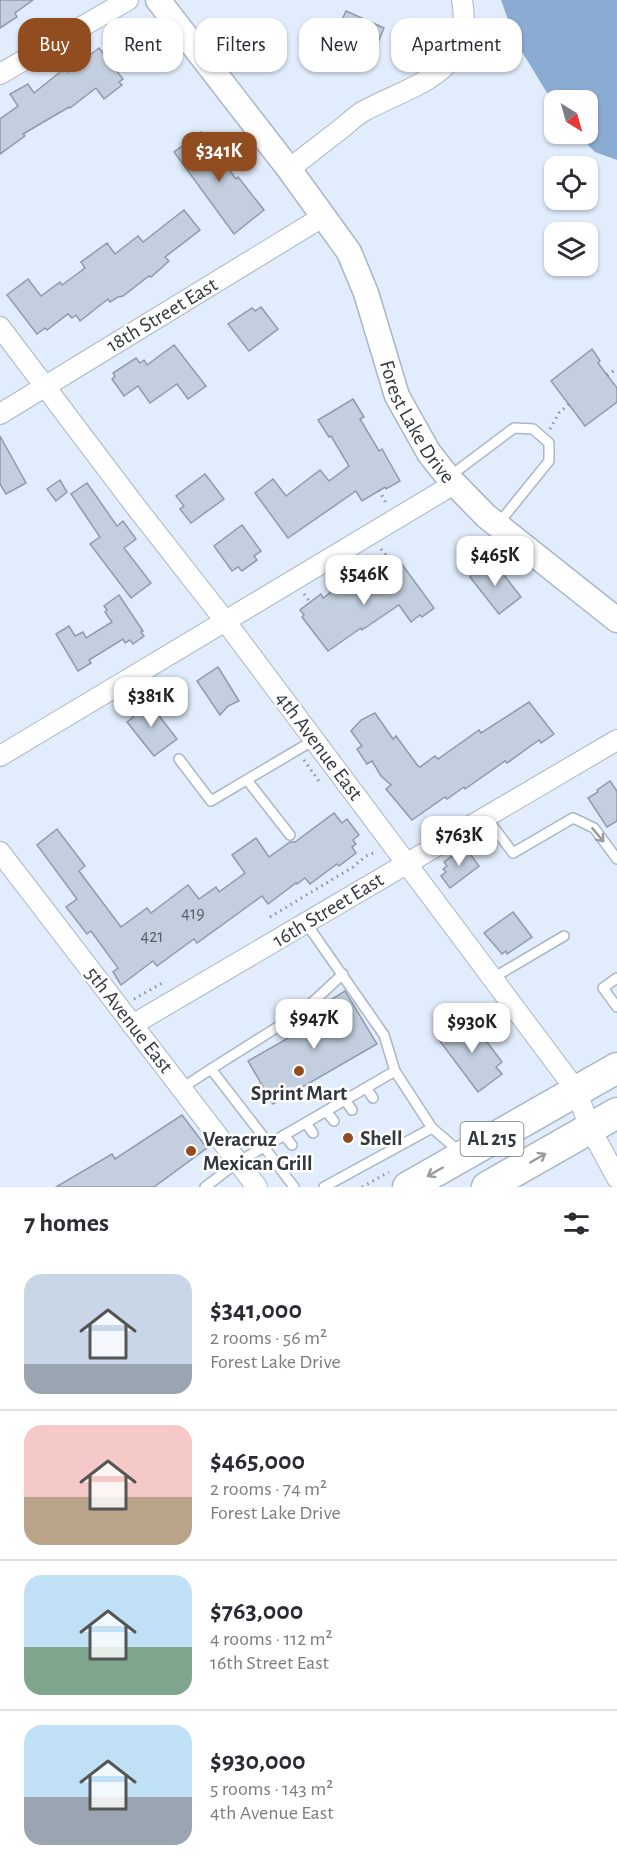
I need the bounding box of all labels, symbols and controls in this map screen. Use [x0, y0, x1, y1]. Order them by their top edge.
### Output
chip: Buy [18, 18, 91, 72]
chip: Rent [103, 18, 183, 72]
chip: Filters [195, 18, 287, 72]
chip: New [299, 18, 379, 72]
chip: Apartment [391, 18, 522, 72]
north arrow [544, 90, 598, 144]
map controls [544, 90, 598, 276]
pin: $341K [177, 132, 261, 183]
text: $341K [196, 141, 242, 161]
button: locate [544, 156, 598, 210]
button: layers [544, 222, 598, 276]
street label: 18th Street East [103, 274, 221, 356]
street label: Forest Lake Drive [376, 358, 459, 487]
pin: $465K [453, 536, 537, 587]
text: $465K [470, 545, 520, 565]
pin: $546K [322, 555, 406, 606]
text: $546K [339, 564, 389, 584]
pin: $381K [109, 677, 193, 728]
text: $381K [128, 686, 174, 706]
street label: 4th Avenue East [272, 688, 367, 804]
pin: $763K [417, 816, 501, 867]
text: $763K [435, 825, 483, 845]
one-way arrow [592, 827, 605, 843]
street label: 16th Street East [269, 869, 387, 951]
house number: 419 [181, 905, 205, 923]
house number: 421 [140, 928, 164, 946]
street label: 5th Avenue East [81, 963, 177, 1077]
pin: $947K [272, 999, 356, 1050]
pin: $930K [430, 1003, 514, 1054]
text: $947K [289, 1008, 339, 1028]
text: $930K [447, 1012, 497, 1032]
marker: Sprint Mart [292, 1064, 306, 1078]
place label: Sprint Mart [251, 1083, 347, 1104]
road number: AL 215 [460, 1122, 524, 1156]
place label: Shell [360, 1128, 402, 1149]
place label: Veracruz Mexican Grill [203, 1129, 313, 1174]
marker: Shell [341, 1131, 355, 1145]
marker: Veracruz Mexican Grill [184, 1144, 198, 1158]
one-way arrow [529, 1152, 546, 1164]
one-way arrow [426, 1167, 444, 1178]
icon: filters [560, 1207, 593, 1240]
text: 7 homes [24, 1210, 109, 1236]
text: $341,000 [210, 1297, 302, 1323]
icon: home [72, 1298, 144, 1370]
text: 2 rooms · 56 m² [210, 1328, 327, 1348]
text: Forest Lake Drive [210, 1352, 341, 1372]
text: $465,000 [210, 1448, 305, 1474]
icon: home [72, 1449, 144, 1521]
text: 2 rooms · 74 m² [210, 1479, 327, 1499]
text: Forest Lake Drive [210, 1503, 341, 1523]
text: $763,000 [210, 1598, 303, 1624]
icon: home [72, 1599, 144, 1671]
text: 4 rooms · 112 m² [210, 1629, 333, 1649]
text: 16th Street East [210, 1653, 329, 1673]
text: $930,000 [210, 1748, 306, 1774]
icon: home [72, 1749, 144, 1821]
text: 5 rooms · 143 m² [210, 1779, 333, 1799]
text: 4th Avenue East [210, 1803, 334, 1823]

